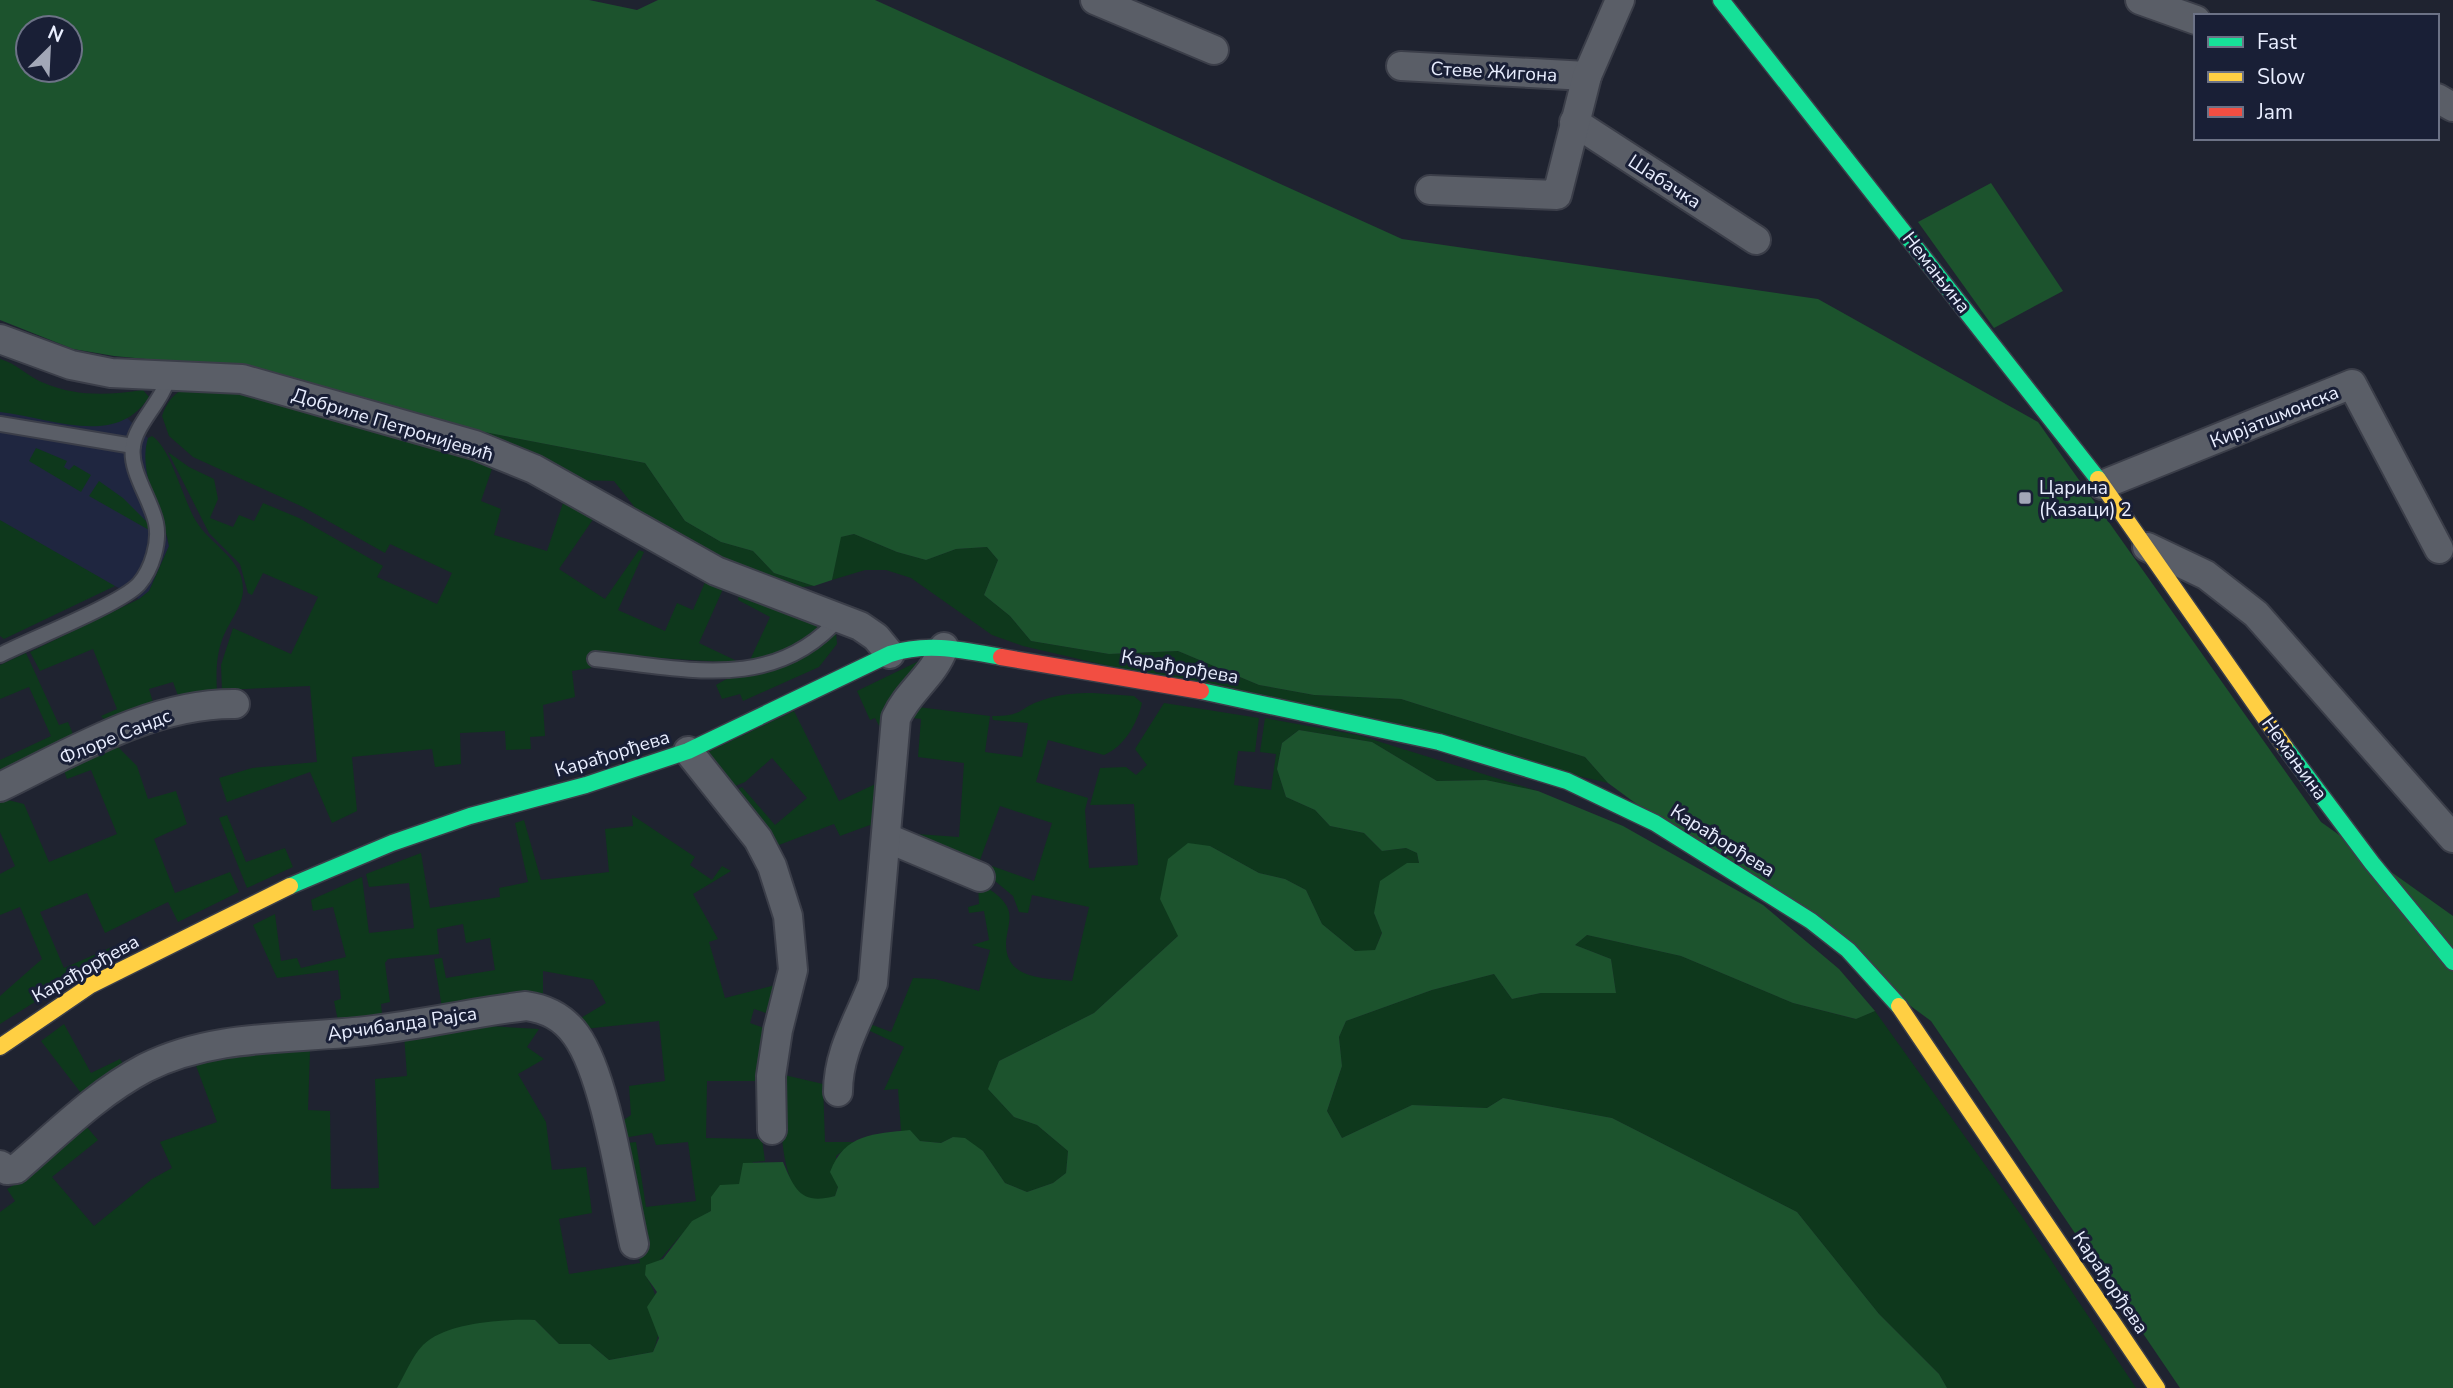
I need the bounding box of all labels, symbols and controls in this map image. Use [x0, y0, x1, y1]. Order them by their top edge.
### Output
north arrow [14, 14, 84, 84]
legend [2194, 14, 2439, 140]
text: N [44, 20, 67, 49]
text: Fast [2257, 28, 2297, 56]
street label: Стеве Жигона [1430, 56, 1558, 88]
text: Slow [2257, 63, 2306, 91]
text: Jam [2256, 98, 2293, 126]
street label: Шабачка [1623, 149, 1706, 215]
street label: Немањина [1896, 226, 1976, 319]
street label: Кирјатшмонска [2206, 379, 2343, 455]
street label: Добриле Петронијевић [289, 382, 497, 468]
place label: Царина (Казаци) 2 [2039, 475, 2132, 523]
marker: Царина (Казаци) 2 [2017, 490, 2033, 506]
street label: Карађорђева [1119, 644, 1241, 690]
street label: Флоре Сандс [56, 703, 175, 771]
street label: Немањина [2255, 712, 2333, 805]
street label: Карађорђева [552, 724, 673, 784]
street label: Карађорђева [1665, 798, 1780, 883]
street label: Карађорђева [27, 929, 144, 1009]
street label: Арчибалда Рајса [326, 1001, 479, 1047]
street label: Карађорђева [2066, 1226, 2154, 1339]

